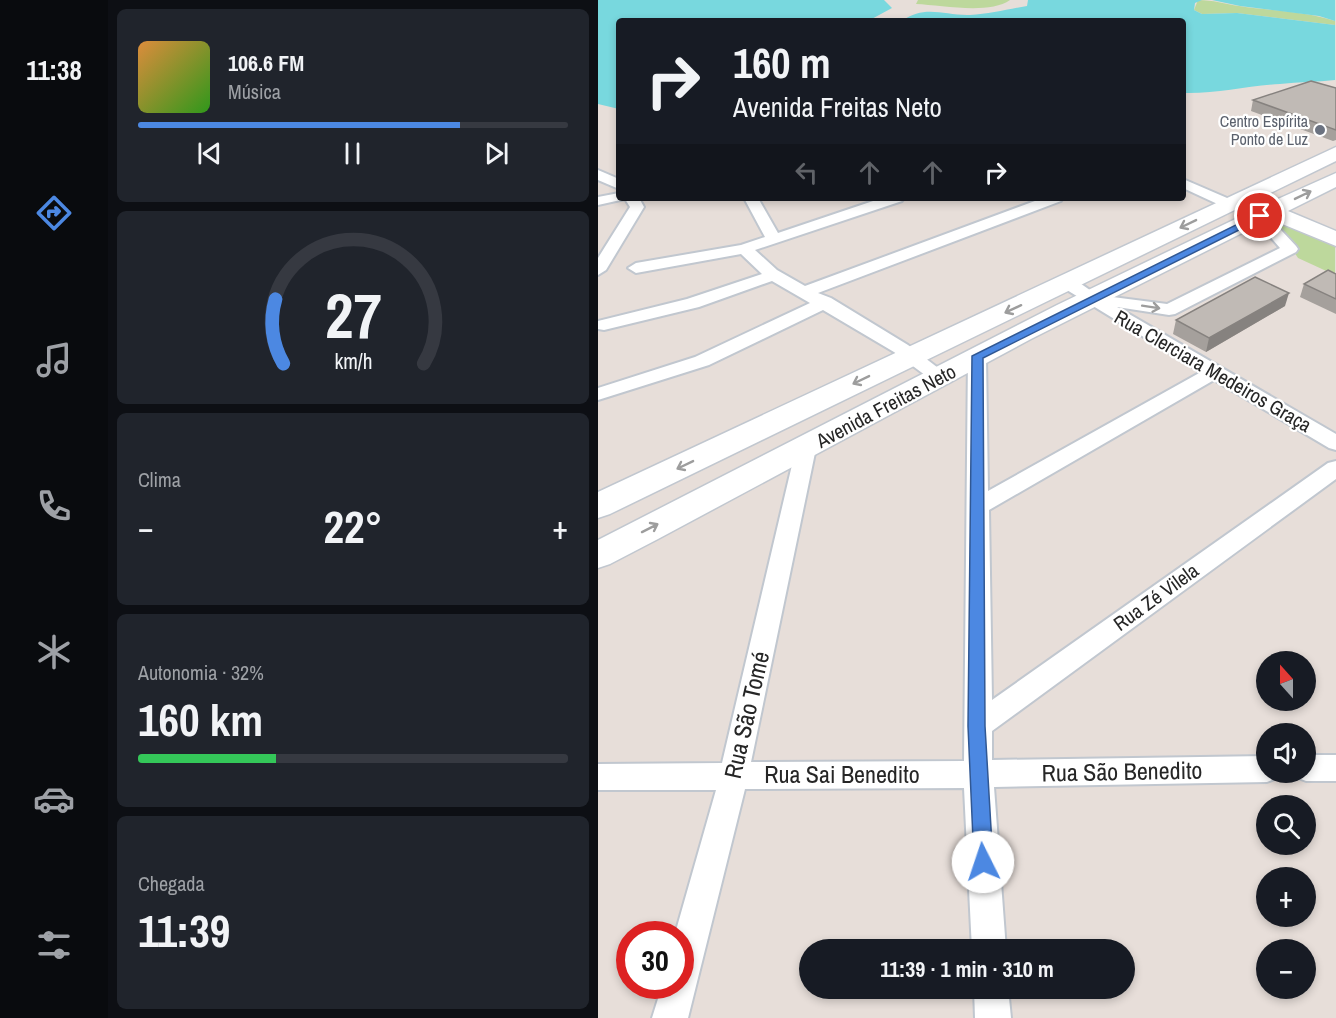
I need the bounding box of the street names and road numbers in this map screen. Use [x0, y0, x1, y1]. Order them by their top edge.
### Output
street label: Rua Clerciara Medeiros Graça [1110, 303, 1317, 438]
street label: Avenida Freitas Neto [810, 357, 960, 454]
street label: Rua Zé Vilela [1108, 557, 1204, 637]
street label: Rua São Tomé [716, 648, 776, 782]
street label: Rua São Benedito [1041, 754, 1203, 788]
street label: Rua Sai Benedito [764, 758, 920, 790]

